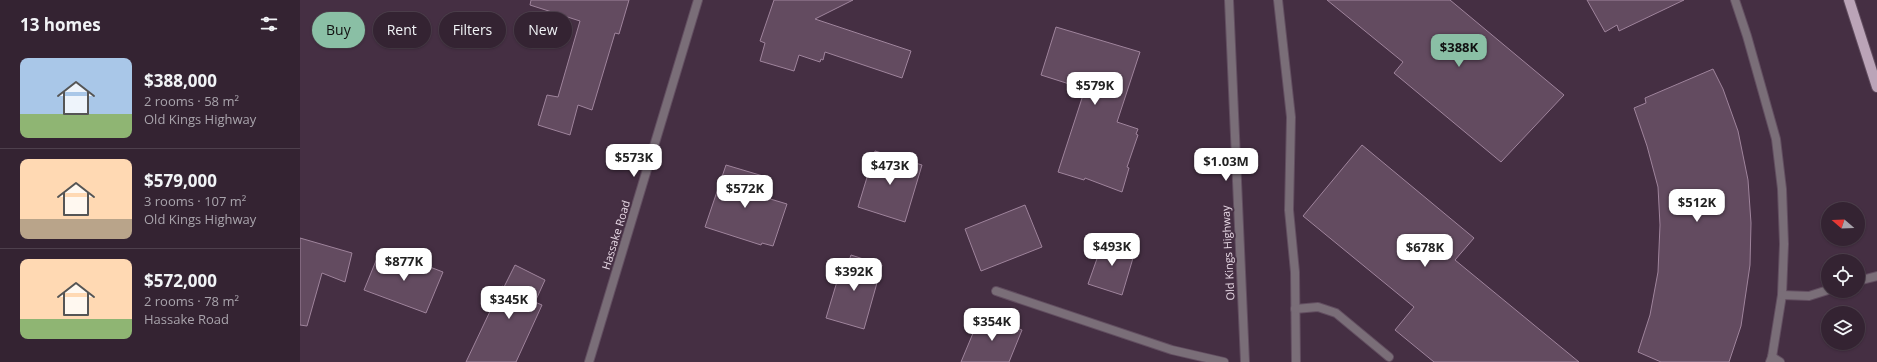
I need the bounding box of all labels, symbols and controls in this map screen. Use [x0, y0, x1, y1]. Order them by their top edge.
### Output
chip: Buy [312, 12, 365, 48]
chip: Rent [373, 12, 431, 48]
chip: Filters [439, 12, 506, 48]
chip: New [514, 12, 572, 48]
text: 13 homes [20, 13, 101, 36]
icon: filters [258, 13, 280, 35]
pin: $388K [1431, 34, 1487, 68]
text: $388K [1440, 38, 1478, 56]
text: $388,000 [144, 69, 217, 92]
pin: $579K [1067, 72, 1123, 106]
icon: home [52, 74, 100, 122]
text: $579K [1076, 76, 1114, 94]
text: 2 rooms · 58 m² [144, 92, 239, 110]
text: Old Kings Highway [144, 110, 256, 128]
pin: $573K [606, 144, 662, 178]
text: $573K [615, 148, 653, 166]
pin: $1.03M [1193, 148, 1259, 182]
pin: $473K [862, 152, 918, 186]
text: $1.03M [1203, 152, 1249, 170]
text: $473K [871, 156, 909, 174]
text: $579,000 [144, 169, 217, 192]
icon: home [52, 175, 100, 223]
pin: $572K [717, 175, 773, 209]
text: $572K [726, 179, 764, 197]
pin: $512K [1669, 189, 1725, 223]
text: 3 rooms · 107 m² [144, 192, 246, 210]
text: $512K [1678, 193, 1716, 211]
street label: Hassake Road [598, 198, 633, 271]
north arrow [1821, 202, 1865, 246]
map controls [1821, 202, 1865, 350]
street label: Old Kings Highway [1217, 205, 1237, 301]
text: Old Kings Highway [144, 210, 256, 228]
pin: $493K [1084, 233, 1140, 267]
pin: $678K [1397, 234, 1453, 268]
text: $493K [1093, 237, 1131, 255]
text: $678K [1406, 238, 1444, 256]
pin: $877K [376, 248, 432, 282]
text: $877K [385, 252, 423, 270]
button: locate [1821, 254, 1865, 298]
pin: $392K [826, 258, 882, 292]
text: $392K [835, 262, 873, 280]
text: $572,000 [144, 269, 217, 292]
icon: home [52, 275, 100, 323]
pin: $345K [481, 286, 537, 320]
text: $345K [490, 290, 528, 308]
text: 2 rooms · 78 m² [144, 292, 239, 310]
button: layers [1821, 306, 1865, 350]
pin: $354K [964, 308, 1020, 342]
text: Hassake Road [144, 310, 229, 328]
text: $354K [973, 312, 1011, 330]

